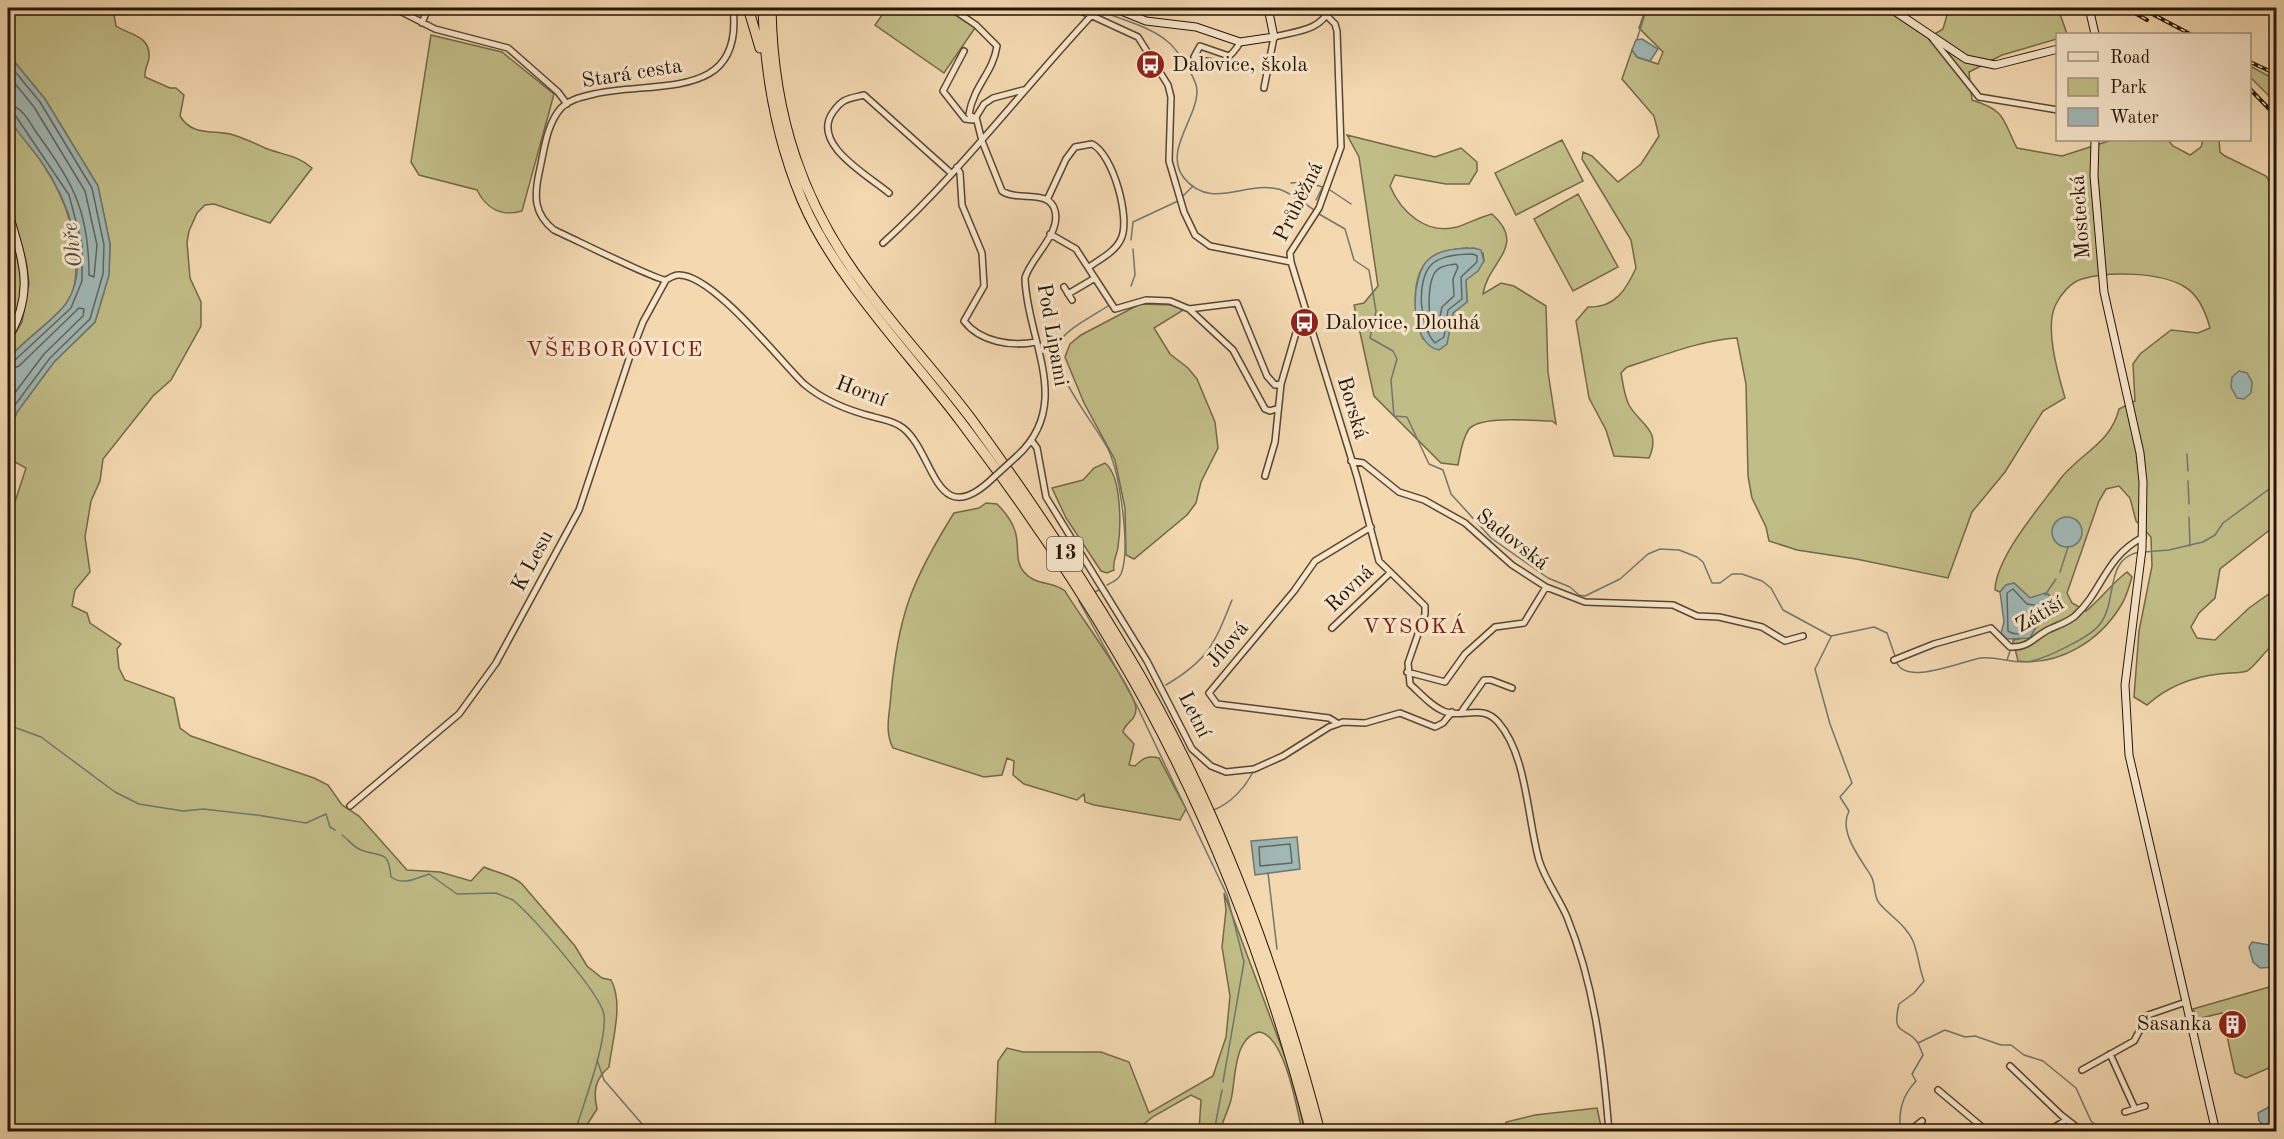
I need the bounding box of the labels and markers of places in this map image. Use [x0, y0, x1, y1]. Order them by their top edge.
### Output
bus stop icon: Dalovice, škola [1135, 49, 1167, 81]
place label: Dalovice, škola [1172, 55, 1308, 76]
bus stop icon: Dalovice, Dlouhá [1288, 307, 1320, 339]
place label: Dalovice, Dlouhá [1325, 313, 1480, 334]
building icon: Sasanka [2217, 1008, 2249, 1040]
place label: Sasanka [2136, 1014, 2212, 1035]

